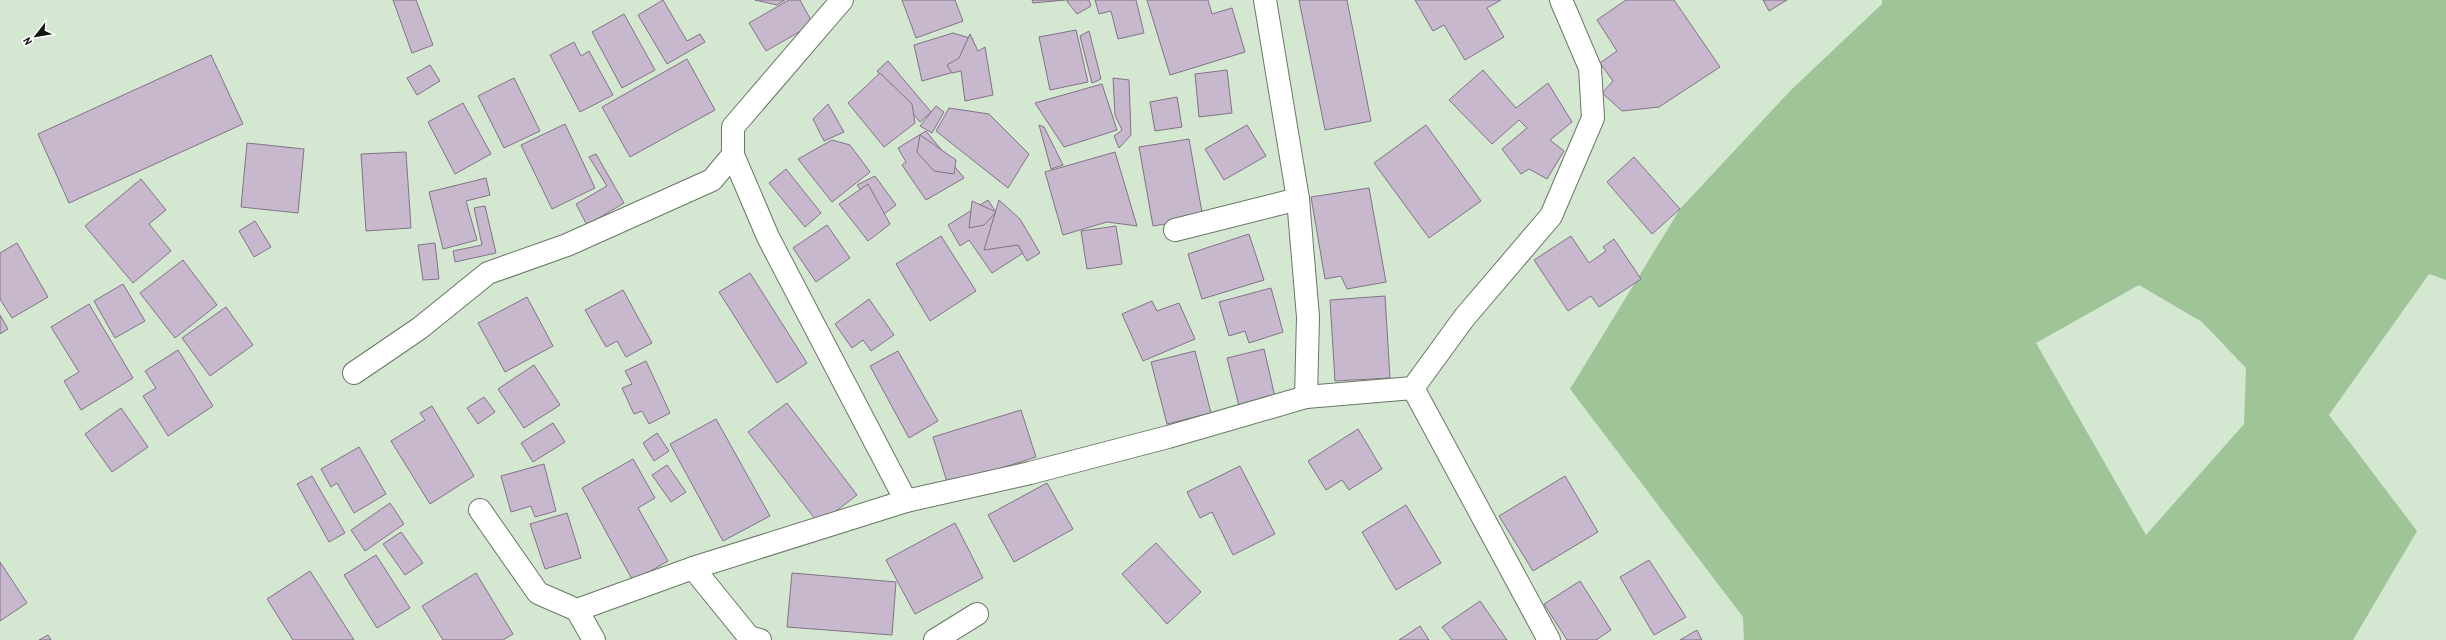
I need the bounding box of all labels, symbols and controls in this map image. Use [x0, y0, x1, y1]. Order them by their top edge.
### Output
north arrow [16, 16, 56, 56]
text: N [20, 35, 35, 48]

